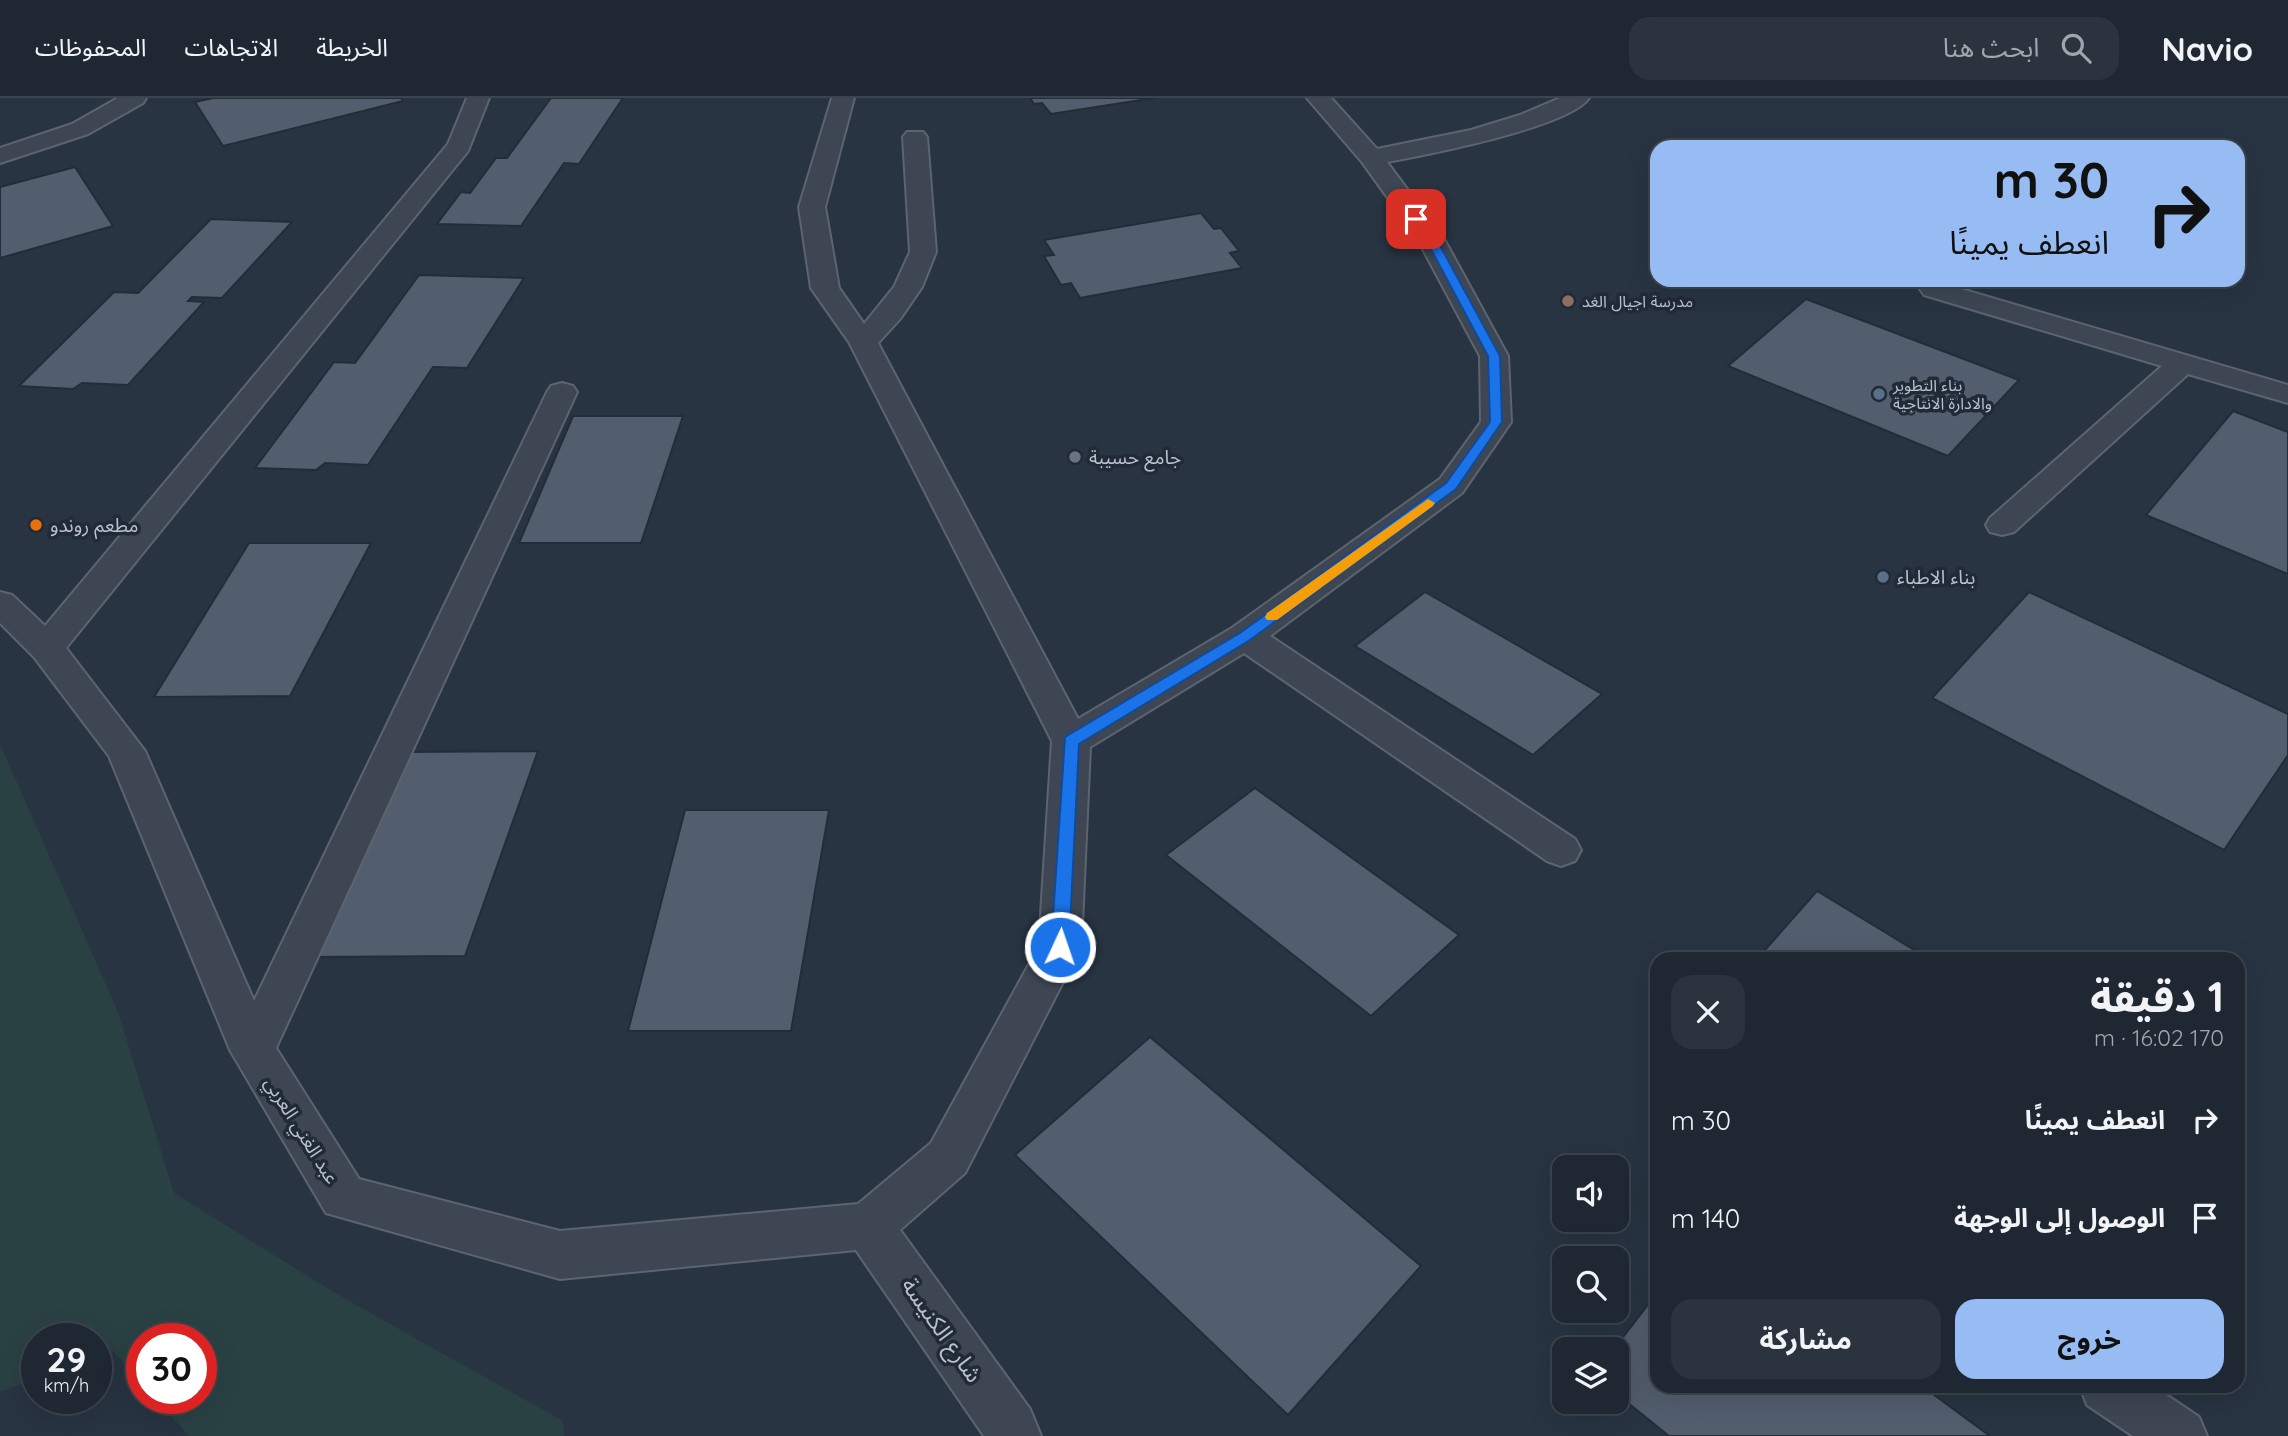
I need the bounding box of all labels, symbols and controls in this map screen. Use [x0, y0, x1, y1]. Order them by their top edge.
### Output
search box [1629, 17, 2119, 80]
text: Navio [2161, 28, 2253, 69]
icon: search [2057, 29, 2095, 67]
text: ابحث هنا [1943, 31, 2039, 64]
text: المحفوظات [35, 32, 146, 62]
text: الاتجاهات [184, 32, 278, 62]
text: الخريطة [316, 32, 388, 62]
text: 30 m [1994, 149, 2109, 210]
icon: right [2133, 168, 2224, 259]
pin [1386, 189, 1446, 249]
icon: arrive [1397, 200, 1435, 238]
text: انعطف يمينًا [1949, 222, 2109, 262]
place label: مدرسة اجيال الغد [1582, 291, 1693, 312]
marker: مدرسة اجيال الغد [1560, 293, 1576, 309]
place label: بناء التطوير والادارة الانتاجية [1892, 375, 1992, 413]
marker: بناء التطوير والادارة الانتاجية [1871, 386, 1887, 402]
place label: جامع حسيبة [1089, 445, 1181, 472]
marker: جامع حسيبة [1067, 449, 1083, 465]
place label: مطعم روندو [50, 513, 138, 540]
marker: مطعم روندو [28, 517, 44, 533]
place label: بناء الاطباء [1897, 565, 1975, 589]
marker: بناء الاطباء [1875, 569, 1891, 585]
position arrow [1023, 910, 1097, 984]
text: 1 دقيقة [2090, 970, 2224, 1023]
button: close [1671, 975, 1745, 1049]
text: 170 m · 16:02 [2094, 1023, 2224, 1052]
street label: عبد الغني العربي [257, 1072, 344, 1190]
icon: right [2186, 1101, 2224, 1139]
text: انعطف يمينًا [2025, 1103, 2165, 1136]
text: 30 m [1671, 1104, 1731, 1137]
map controls [1552, 1155, 1629, 1414]
button: sound [1552, 1155, 1629, 1232]
icon: arrive [2186, 1199, 2224, 1237]
text: الوصول إلى الوجهة [1954, 1201, 2165, 1234]
text: 140 m [1671, 1202, 1740, 1235]
button: search [1552, 1246, 1629, 1323]
street label: شارع الكنيسة [893, 1272, 989, 1389]
button: مشاركة [1671, 1299, 1941, 1379]
button: خروج [1955, 1299, 2224, 1379]
speed limit sign: 30 [126, 1323, 217, 1414]
text: 29 [47, 1337, 86, 1381]
button: layers [1552, 1337, 1629, 1414]
text: km/h [44, 1374, 89, 1397]

